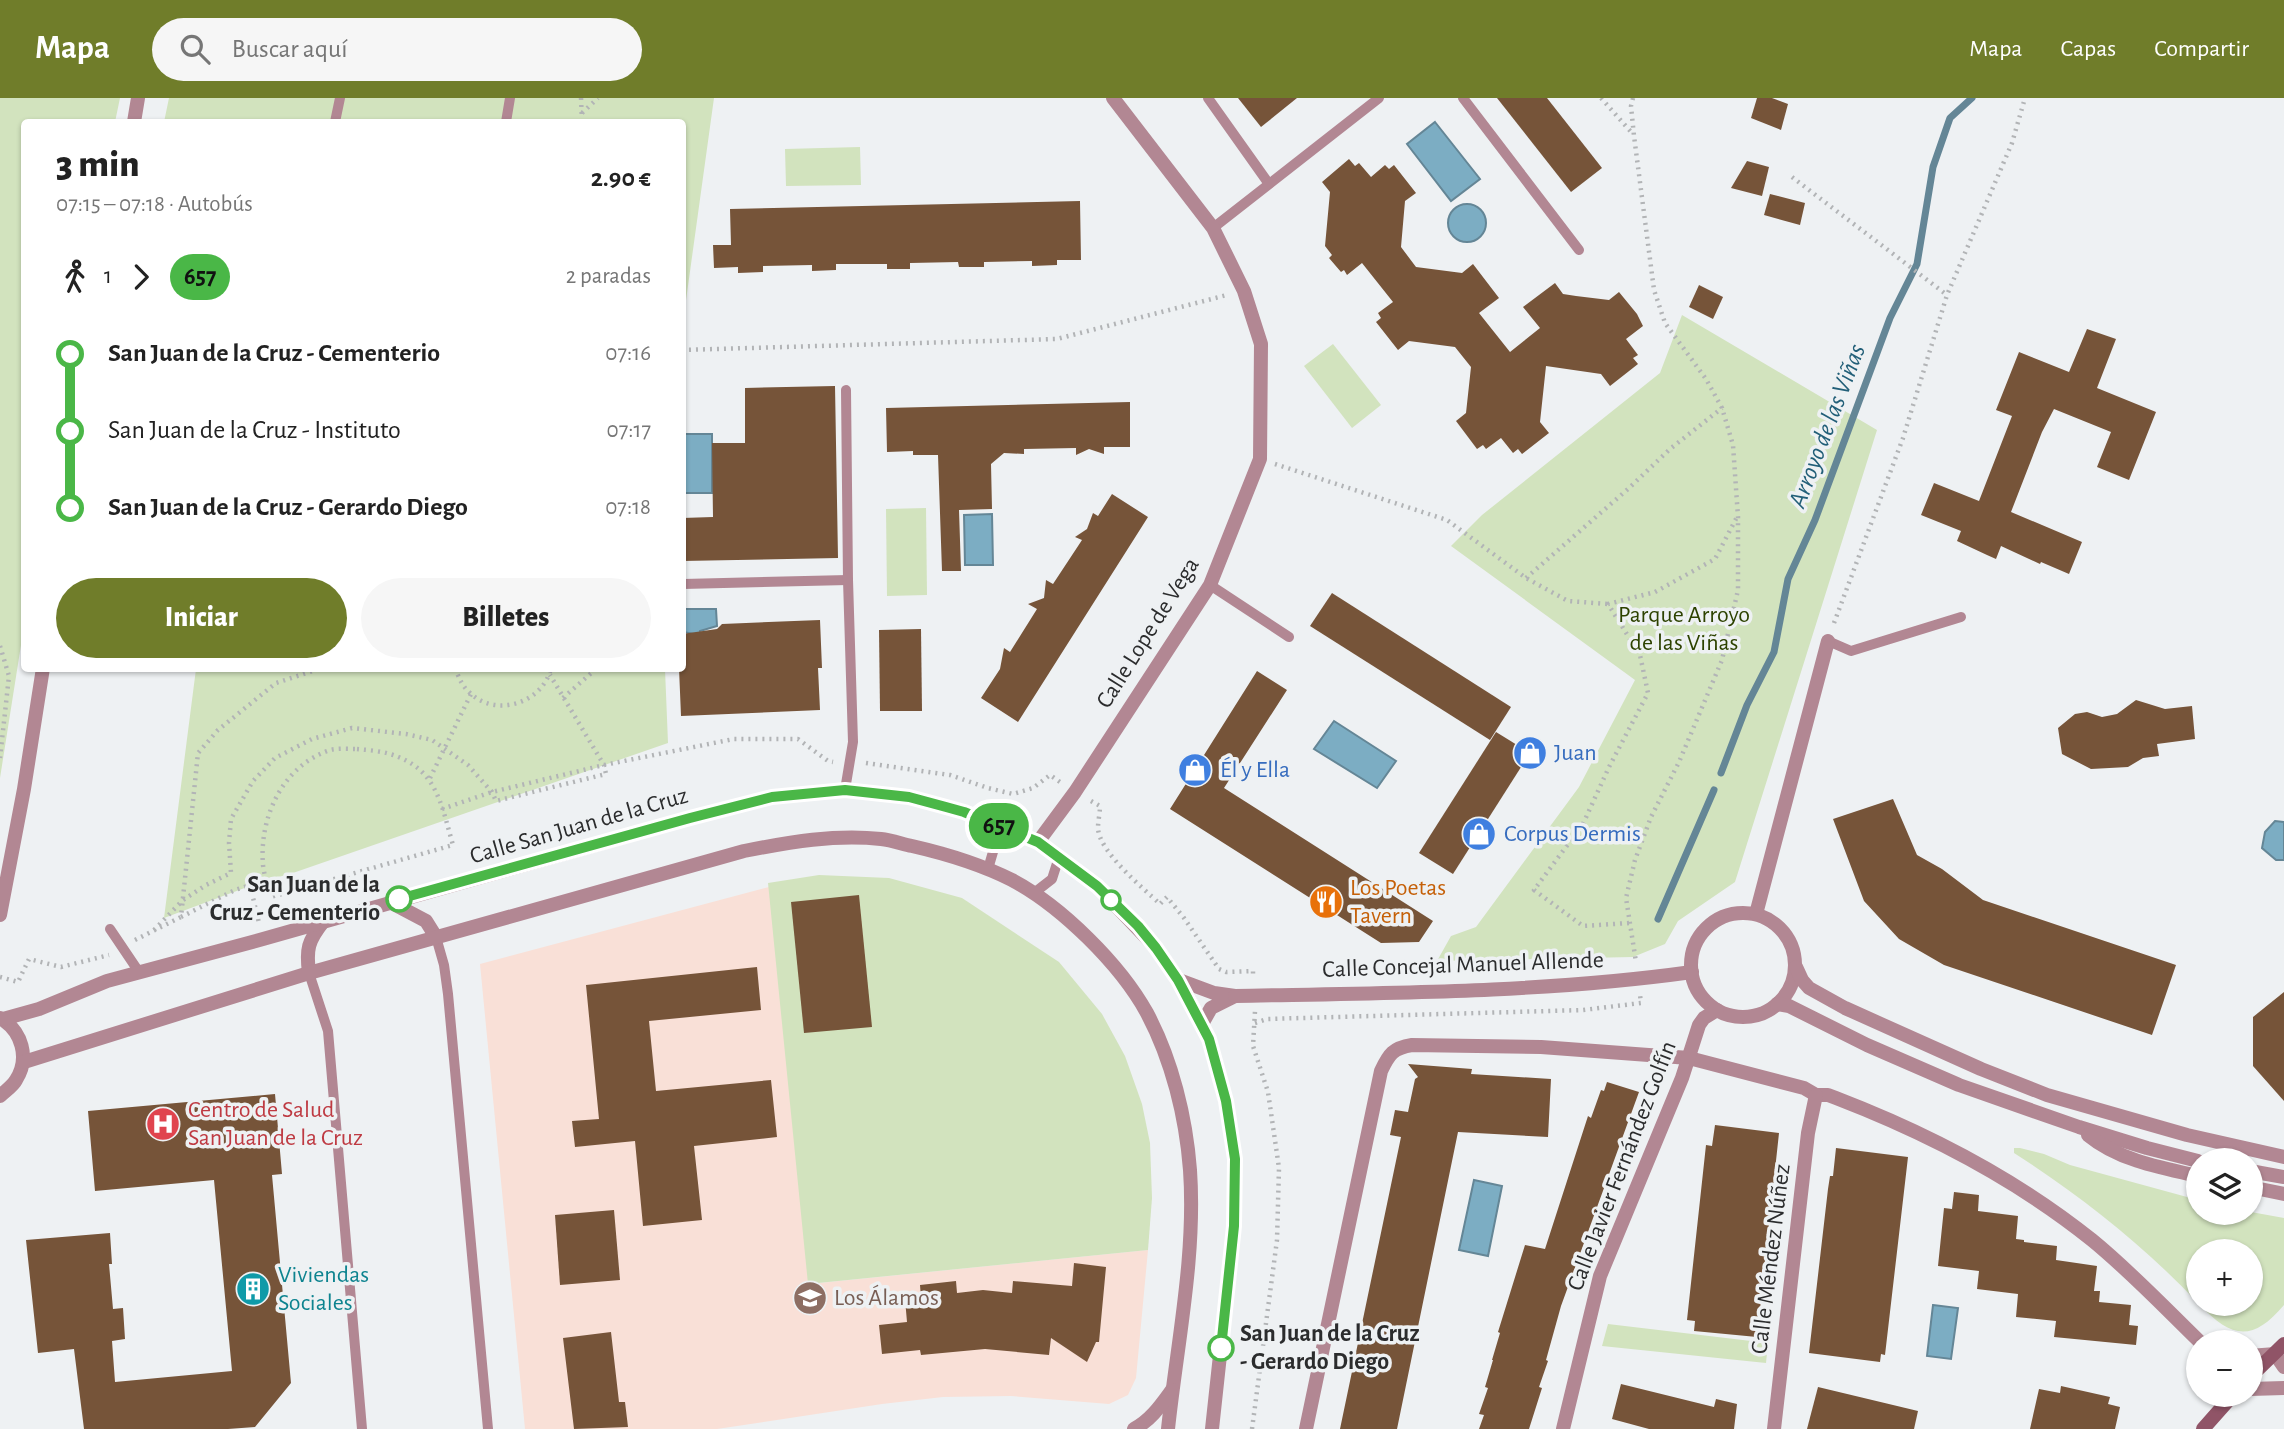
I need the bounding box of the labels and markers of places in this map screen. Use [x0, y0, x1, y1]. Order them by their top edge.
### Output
shop icon: Juan [1511, 734, 1549, 772]
place label: Juan [1554, 741, 1597, 765]
shop icon: Él y Ella [1176, 751, 1214, 789]
place label: Él y Ella [1220, 756, 1290, 782]
shop icon: Corpus Dermis [1460, 815, 1498, 853]
place label: Corpus Dermis [1504, 822, 1641, 846]
place label: San Juan de la Cruz - Cementerio [210, 873, 380, 925]
place label: Los Poetas Tavern [1350, 876, 1446, 928]
restaurant icon: Los Poetas Tavern [1307, 883, 1345, 921]
marker: San Juan de la Cruz - Cementerio [386, 886, 412, 912]
unlabelled marker [1101, 890, 1121, 910]
place label: Centro de Salud San Juan de la Cruz [188, 1098, 363, 1150]
hospital icon: Centro de Salud San Juan de la Cruz [144, 1105, 182, 1143]
place label: Viviendas Sociales [278, 1263, 369, 1315]
building icon: Viviendas Sociales [234, 1270, 272, 1308]
school or university icon: Los Álamos [791, 1279, 829, 1317]
place label: Los Álamos [834, 1284, 939, 1310]
place label: San Juan de la Cruz - Gerardo Diego [1240, 1322, 1420, 1374]
marker: San Juan de la Cruz - Gerardo Diego [1208, 1335, 1234, 1361]

